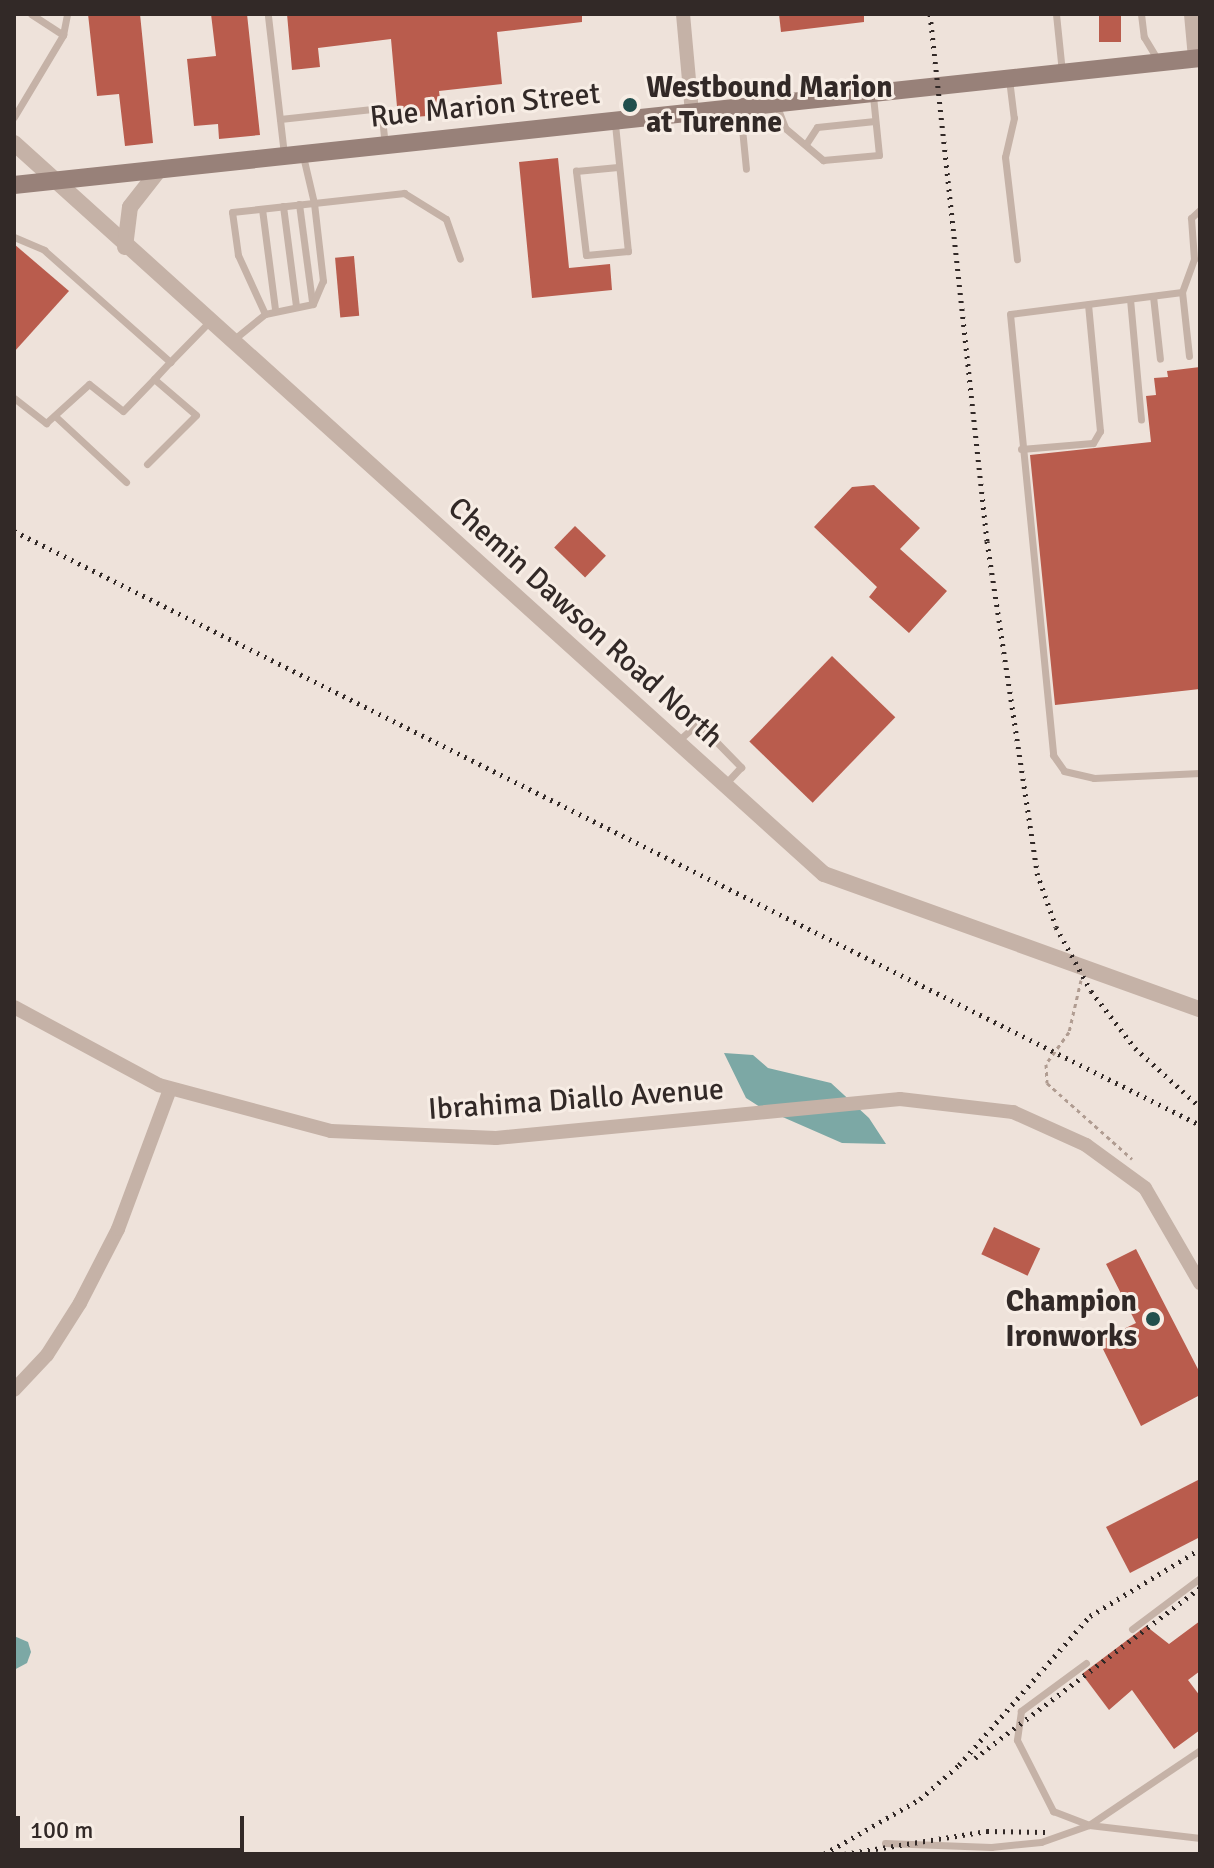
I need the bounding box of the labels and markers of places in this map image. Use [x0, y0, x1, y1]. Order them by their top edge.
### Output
place label: Westbound Marion at Turenne [646, 70, 893, 140]
marker: Westbound Marion at Turenne [621, 96, 639, 114]
place label: Champion Ironworks [1005, 1284, 1137, 1354]
marker: Champion Ironworks [1144, 1310, 1162, 1328]

